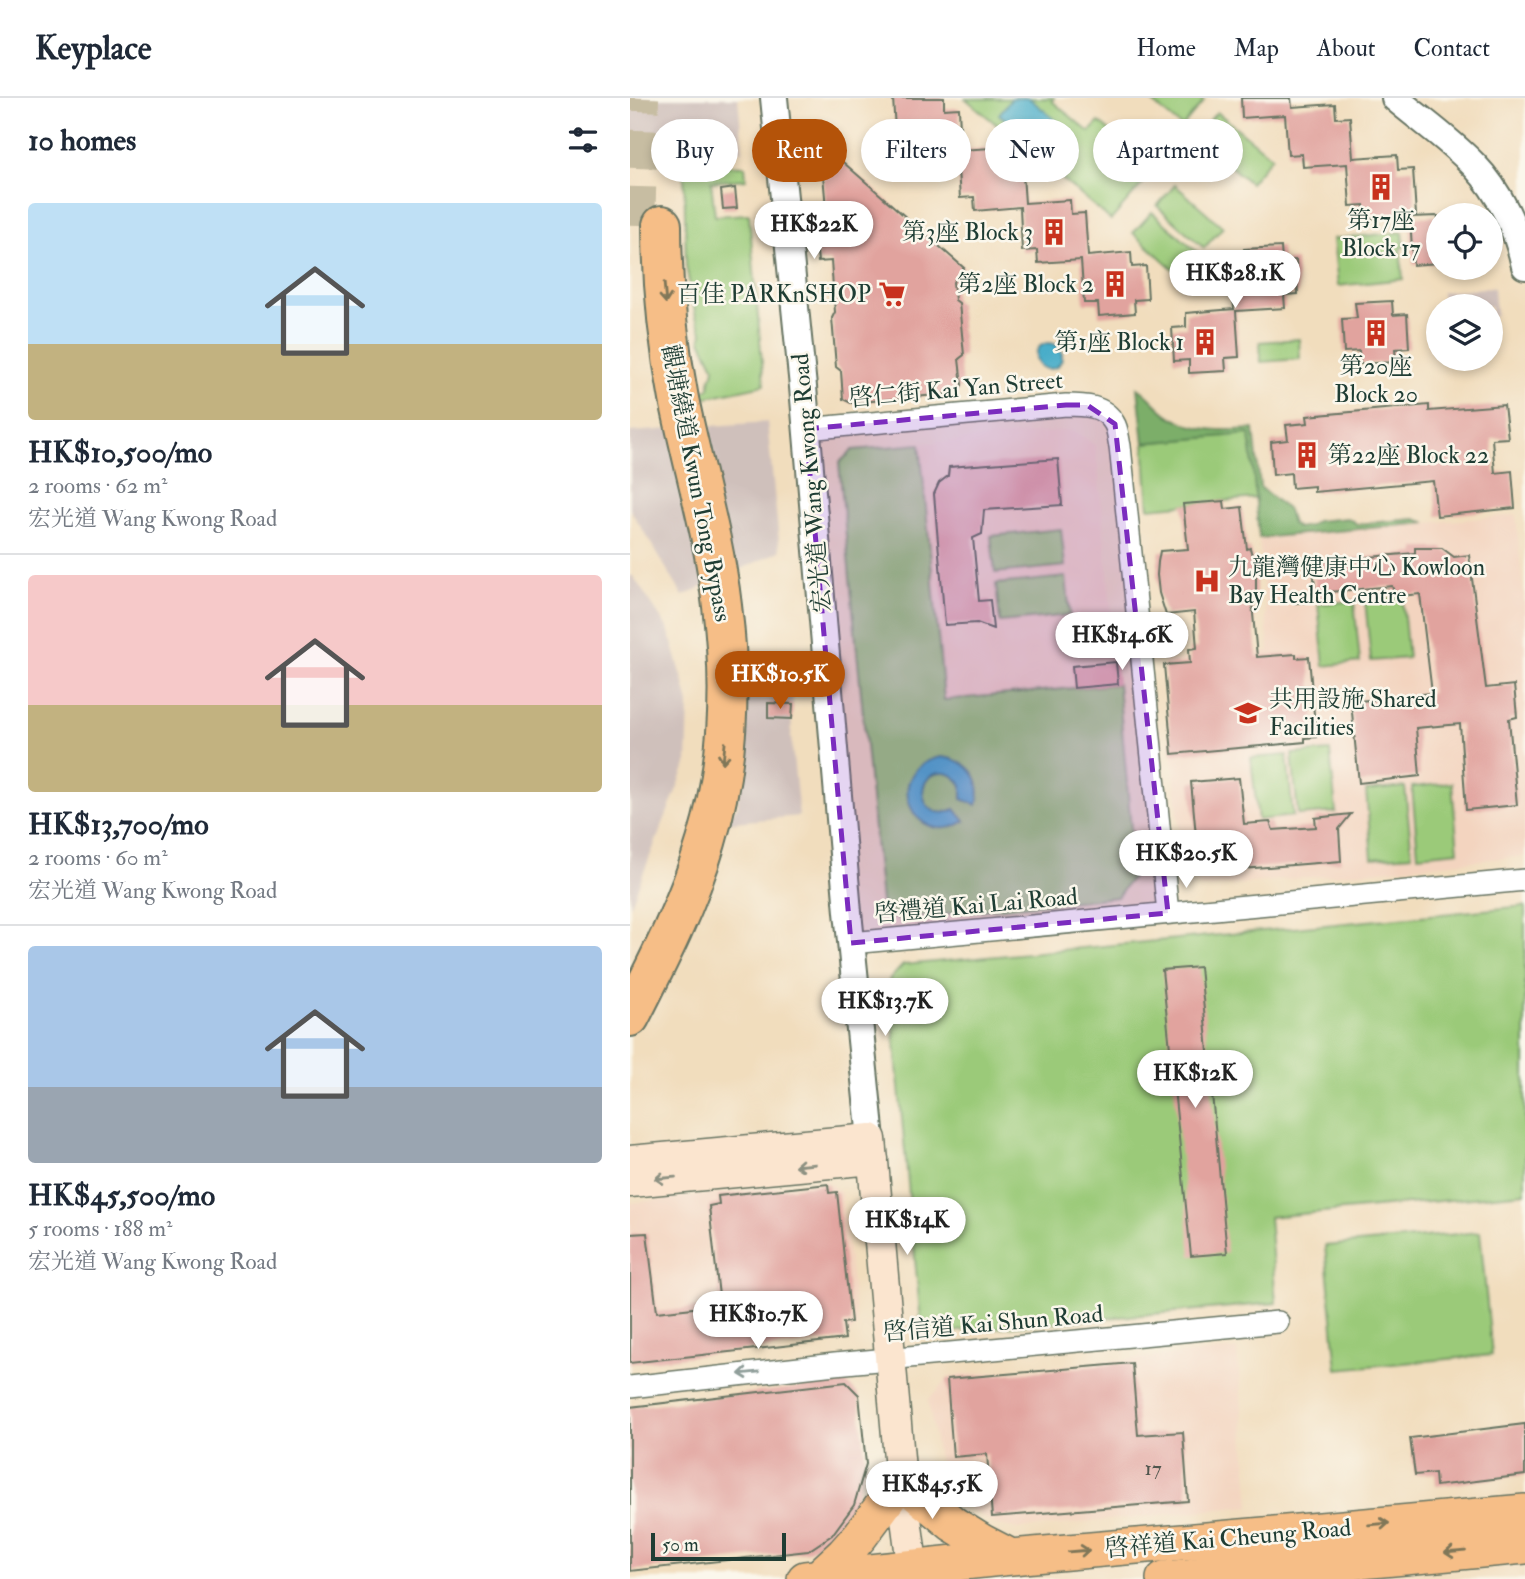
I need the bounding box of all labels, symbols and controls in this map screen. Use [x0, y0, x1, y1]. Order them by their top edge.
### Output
text: Keyplace [35, 28, 152, 69]
text: Home [1136, 33, 1196, 64]
text: Map [1234, 33, 1279, 64]
text: About [1317, 33, 1376, 64]
text: Contact [1414, 33, 1490, 64]
chip: Buy [651, 119, 738, 182]
chip: Rent [752, 119, 847, 182]
chip: Filters [861, 119, 971, 182]
chip: New [985, 119, 1079, 182]
chip: Apartment [1093, 119, 1243, 182]
icon: filters [564, 121, 602, 159]
text: 10 homes [28, 122, 136, 159]
building icon: 第17座 Block 17 [1366, 172, 1396, 202]
pin: HK$22K [757, 202, 871, 261]
map controls [1426, 203, 1503, 371]
button: locate [1426, 203, 1503, 280]
place label: 第17座 Block 17 [1341, 205, 1421, 264]
text: HK$22K [770, 209, 858, 238]
place label: 第3座 Block 3 [902, 217, 1033, 248]
building icon: 第3座 Block 3 [1039, 217, 1069, 247]
icon: home [252, 248, 378, 374]
pin: HK$28.1K [1163, 250, 1307, 310]
text: HK$28.1K [1185, 258, 1285, 287]
place label: 第2座 Block 2 [957, 269, 1094, 300]
building icon: 第2座 Block 2 [1100, 269, 1130, 299]
place label: 百佳 PARKnSHOP [677, 279, 871, 310]
supermarket icon: 百佳 PARKnSHOP [877, 279, 907, 309]
one-way arrow [659, 282, 672, 304]
button: layers [1426, 294, 1503, 371]
building icon: 第20座 Block 20 [1361, 318, 1391, 348]
place label: 第1座 Block 1 [1054, 327, 1184, 358]
building icon: 第1座 Block 1 [1190, 327, 1220, 357]
street label: 觀塘繞道 Kwun Tong Bypass [654, 342, 739, 624]
place label: 第20座 Block 20 [1334, 351, 1418, 410]
street label: 宏光道 Wang Kwong Road [785, 352, 838, 614]
street label: 啓仁街 Kai Yan Street [848, 365, 1065, 414]
text: HK$10,500/mo [28, 434, 212, 471]
building icon: 第22座 Block 22 [1292, 440, 1322, 470]
place label: 第22座 Block 22 [1328, 440, 1489, 471]
text: 2 rooms · 62 m² [28, 471, 167, 500]
text: 宏光道 Wang Kwong Road [28, 504, 277, 533]
place label: 九龍灣健康中心 Kowloon Bay Health Centre [1228, 552, 1485, 611]
hospital icon: 九龍灣健康中心 Kowloon Bay Health Centre [1192, 566, 1222, 596]
pin: HK$14.6K [1050, 612, 1194, 672]
icon: home [252, 620, 378, 746]
text: HK$14.6K [1071, 620, 1173, 649]
pin: HK$10.5K [708, 652, 852, 711]
text: HK$10.5K [731, 659, 829, 688]
place label: 共用設施 Shared Facilities [1269, 684, 1437, 743]
school or university icon: 共用設施 Shared Facilities [1233, 698, 1263, 728]
one-way arrow [717, 741, 730, 763]
text: HK$13,700/mo [28, 806, 209, 843]
pin: HK$20.5K [1114, 830, 1258, 890]
text: HK$20.5K [1135, 838, 1237, 867]
text: 2 rooms · 60 m² [28, 843, 168, 872]
text: 宏光道 Wang Kwong Road [28, 876, 277, 905]
street label: 啓禮道 Kai Lai Road [873, 881, 1079, 930]
pin: HK$13.7K [813, 978, 957, 1038]
text: HK$13.7K [837, 986, 933, 1015]
icon: home [252, 991, 378, 1117]
pin: HK$12K [1138, 1051, 1252, 1110]
text: HK$12K [1153, 1058, 1237, 1087]
one-way arrow [795, 1159, 817, 1172]
one-way arrow [655, 1172, 677, 1185]
text: HK$45,500/mo [28, 1177, 215, 1214]
pin: HK$14K [850, 1198, 964, 1257]
text: HK$14K [865, 1205, 949, 1234]
text: 5 rooms · 188 m² [28, 1214, 172, 1243]
text: 宏光道 Wang Kwong Road [28, 1247, 277, 1276]
pin: HK$10.7K [686, 1292, 830, 1351]
street label: 啓信道 Kai Shun Road [882, 1298, 1105, 1349]
text: HK$10.7K [709, 1299, 807, 1328]
one-way arrow [738, 1367, 761, 1380]
house number: 17 [1144, 1455, 1162, 1482]
pin: HK$45.5K [860, 1462, 1004, 1521]
text: HK$45.5K [882, 1469, 982, 1498]
street label: 啓祥道 Kai Cheung Road [1104, 1512, 1353, 1565]
one-way arrow [1367, 1517, 1390, 1530]
scale bar [651, 1530, 786, 1562]
text: 50 m [662, 1533, 699, 1557]
one-way arrow [1068, 1544, 1090, 1557]
one-way arrow [1444, 1546, 1467, 1559]

